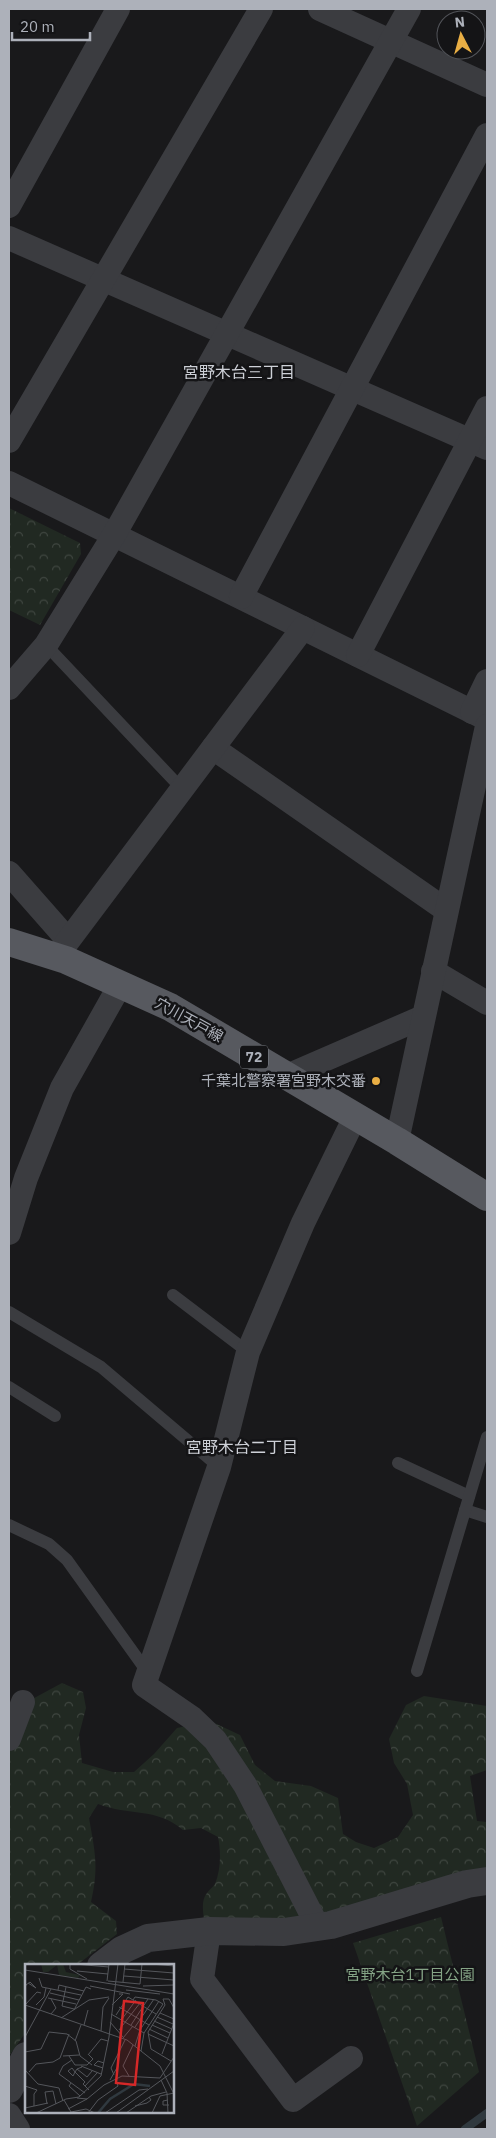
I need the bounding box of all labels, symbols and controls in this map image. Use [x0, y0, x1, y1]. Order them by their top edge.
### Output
scale bar [12, 10, 90, 42]
north arrow [436, 10, 486, 60]
text: N [454, 13, 466, 32]
text: 20 m [20, 17, 55, 36]
district label: 宮野木台三丁目 [183, 362, 295, 382]
street label: 穴川天戸線 [152, 993, 227, 1046]
road number: 72 [240, 1046, 268, 1068]
place label: 千葉北警察署宮野木交番 [201, 1071, 366, 1090]
marker: 千葉北警察署宮野木交番 [370, 1075, 382, 1087]
district label: 宮野木台二丁目 [186, 1437, 298, 1457]
inset map [25, 1964, 174, 2113]
park label: 宮野木台1丁目公園 [345, 1965, 475, 1984]

